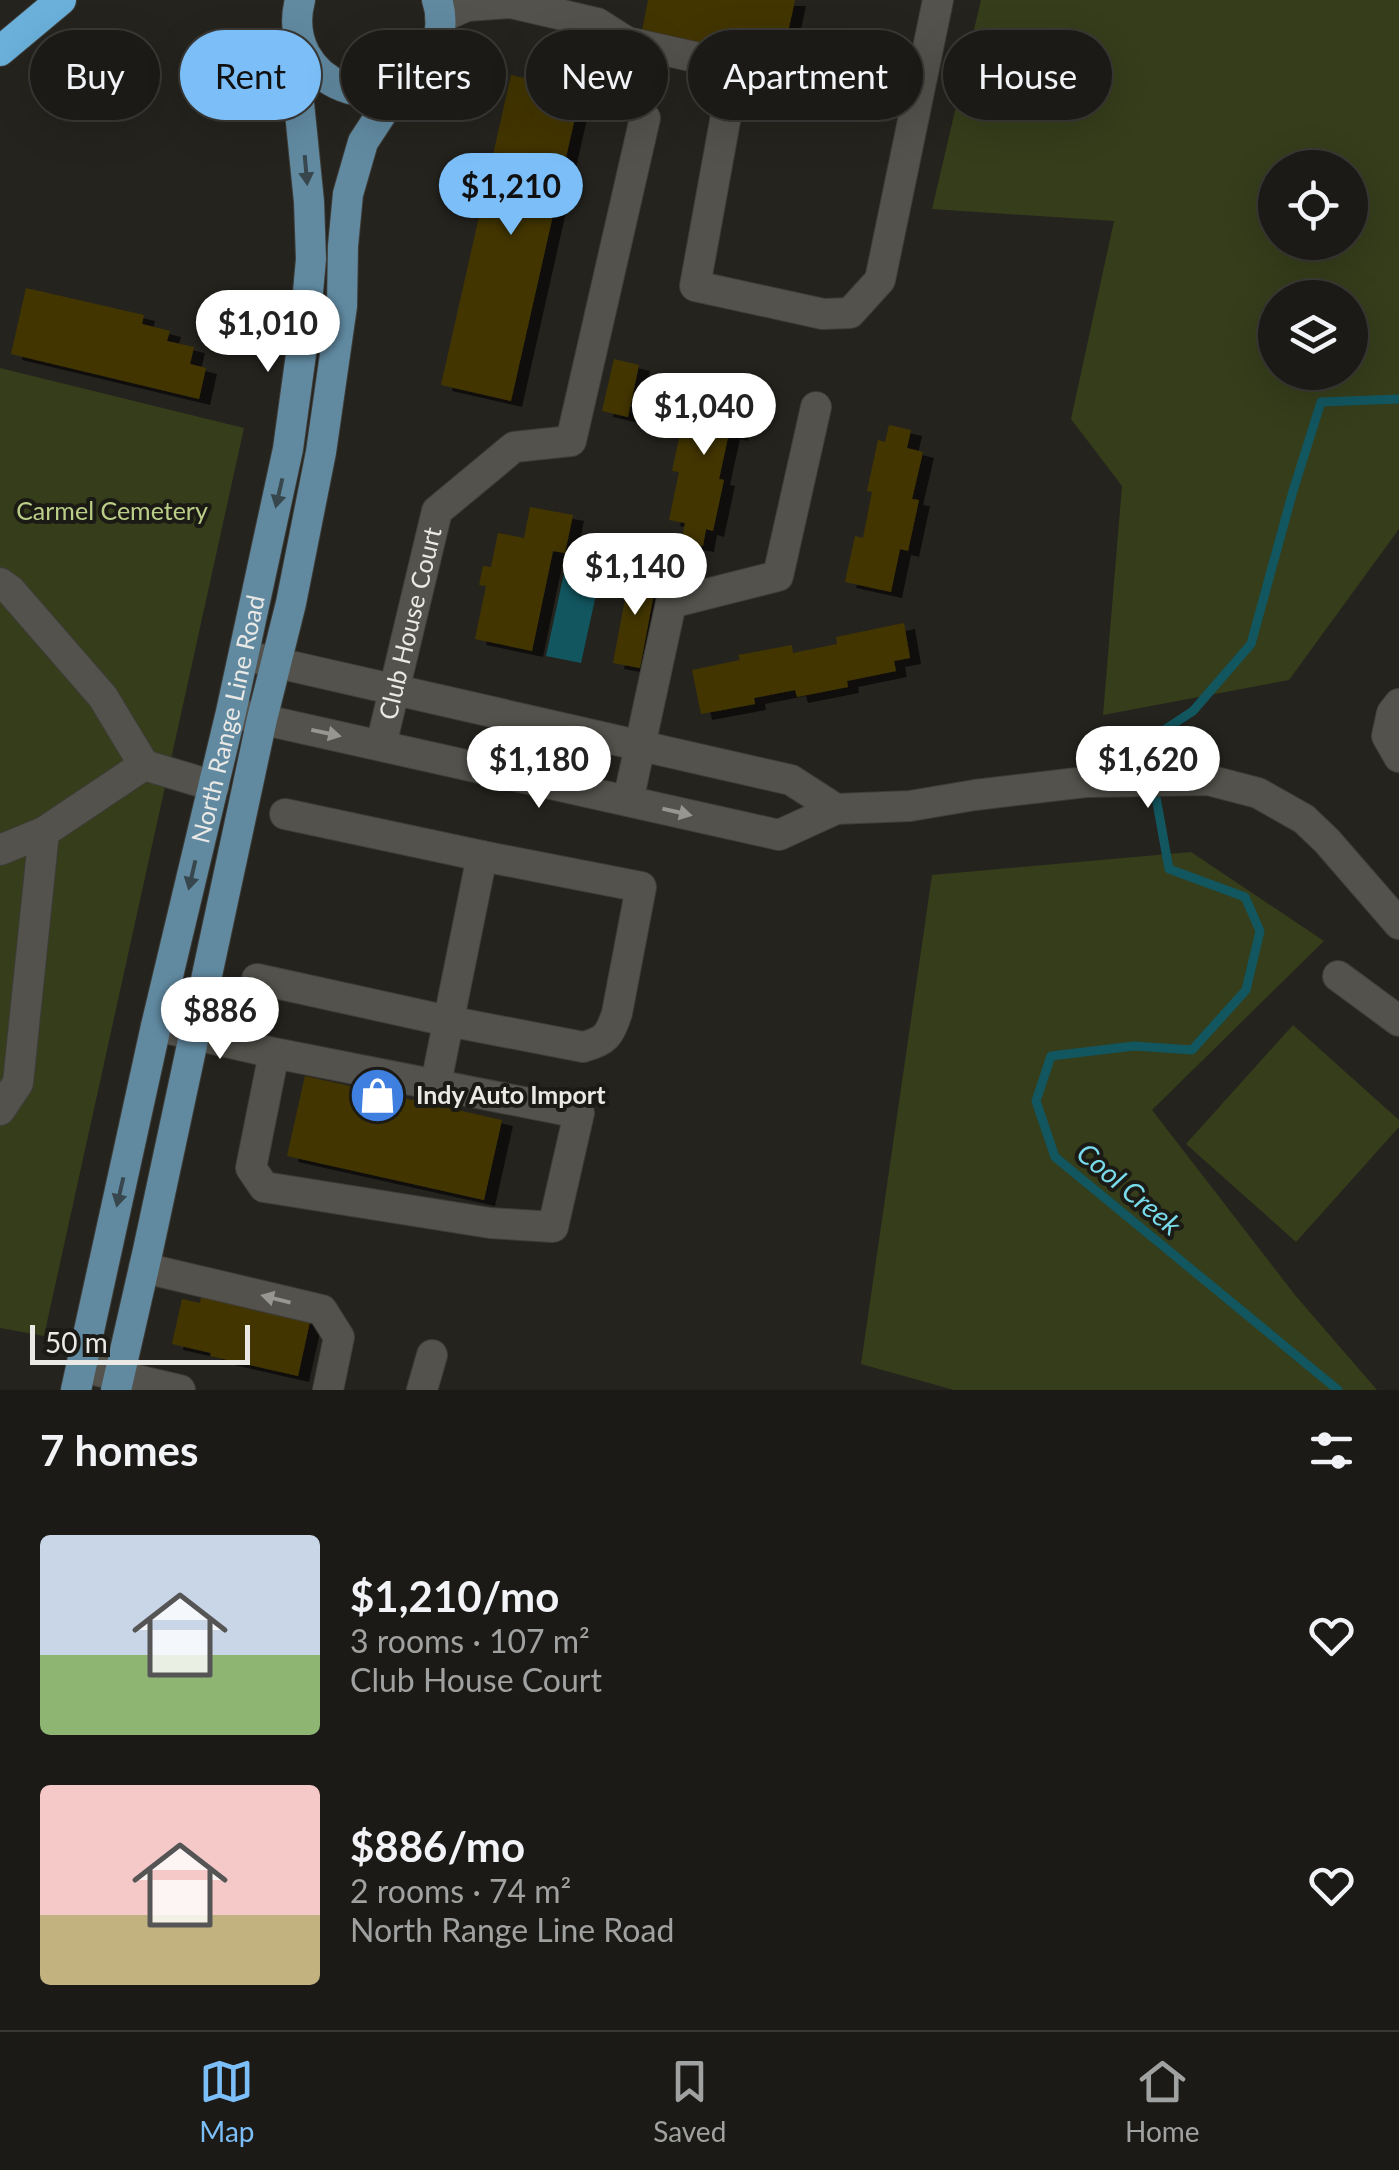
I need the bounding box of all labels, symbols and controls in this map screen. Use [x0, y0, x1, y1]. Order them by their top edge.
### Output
chip: Buy [30, 30, 160, 120]
chip: Rent [180, 30, 321, 120]
chip: Filters [341, 30, 506, 120]
chip: New [526, 30, 668, 120]
chip: Apartment [688, 30, 923, 120]
chip: House [943, 30, 1112, 120]
map controls [1258, 150, 1368, 390]
button: locate [1258, 150, 1368, 260]
pin: $1,210 [430, 153, 592, 238]
one-way arrow [299, 155, 315, 187]
text: $1,210 [461, 166, 561, 205]
button: layers [1258, 280, 1368, 390]
pin: $1,010 [187, 290, 349, 375]
text: $1,010 [218, 303, 318, 342]
pin: $1,040 [623, 373, 785, 458]
text: $1,040 [654, 386, 754, 425]
one-way arrow [270, 478, 286, 509]
park label: Carmel Cemetery [16, 495, 208, 525]
street label: Club House Court [372, 524, 447, 722]
pin: $1,140 [554, 533, 716, 618]
text: $1,140 [585, 546, 685, 585]
street label: North Range Line Road [184, 592, 270, 846]
one-way arrow [311, 726, 342, 741]
pin: $1,180 [458, 726, 620, 811]
pin: $1,620 [1067, 726, 1229, 811]
text: $1,180 [489, 739, 589, 778]
text: $1,620 [1098, 739, 1198, 778]
one-way arrow [662, 804, 693, 820]
one-way arrow [184, 860, 199, 891]
pin: $886 [161, 977, 279, 1062]
text: $886 [183, 990, 257, 1029]
shop icon: Indy Auto Import [347, 1065, 407, 1125]
place label: Indy Auto Import [416, 1079, 606, 1109]
water label: Cool Creek [1071, 1135, 1189, 1242]
one-way arrow [111, 1177, 127, 1208]
one-way arrow [260, 1291, 291, 1307]
scale bar [30, 1320, 250, 1364]
text: 50 m [45, 1325, 108, 1359]
icon: filters [1304, 1423, 1359, 1478]
text: 7 homes [40, 1425, 198, 1475]
text: $1,210/mo [350, 1571, 559, 1621]
icon: home [120, 1575, 240, 1695]
icon: heart [1304, 1608, 1359, 1663]
text: 3 rooms · 107 m² [350, 1621, 590, 1660]
text: Club House Court [350, 1660, 602, 1699]
text: $886/mo [350, 1821, 525, 1871]
icon: home [120, 1825, 240, 1945]
icon: heart [1304, 1858, 1359, 1913]
text: 2 rooms · 74 m² [350, 1871, 571, 1910]
text: North Range Line Road [350, 1910, 674, 1949]
tab: Map [199, 2054, 255, 2148]
tab: Saved [653, 2054, 726, 2148]
tab: Home [1125, 2054, 1200, 2148]

